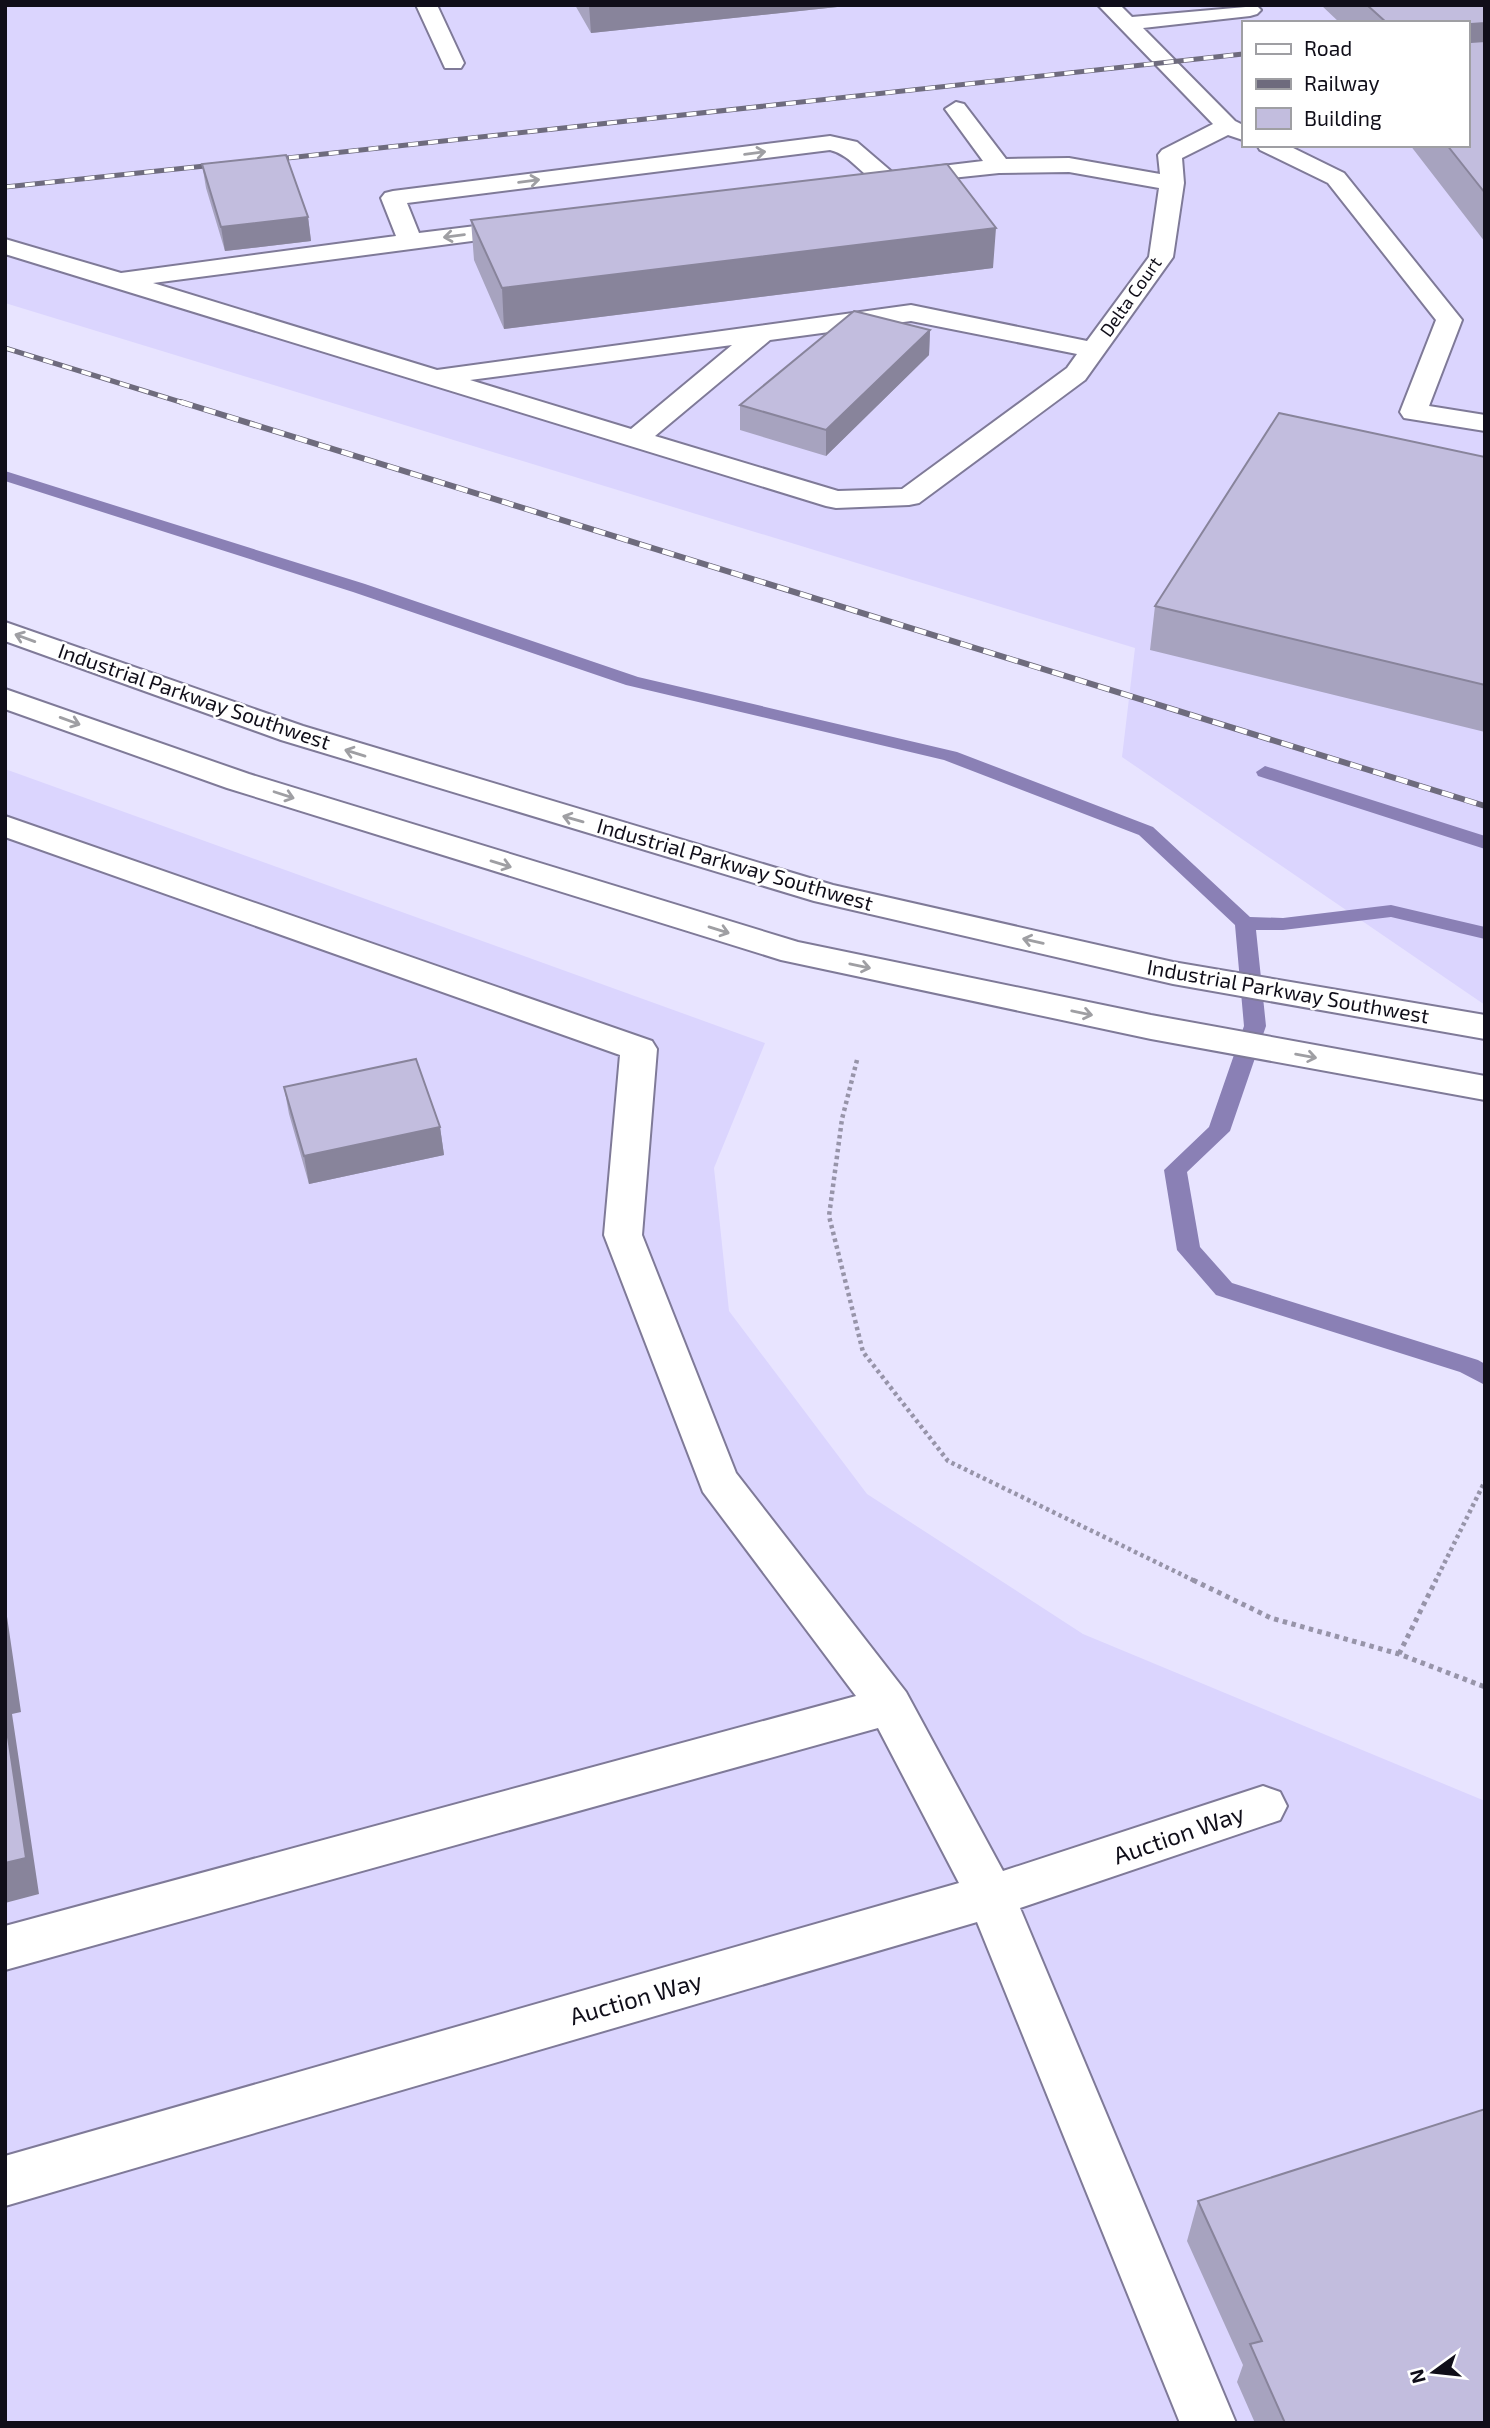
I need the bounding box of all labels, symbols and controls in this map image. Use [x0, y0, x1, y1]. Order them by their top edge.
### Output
legend [1242, 21, 1469, 147]
text: Road [1304, 35, 1352, 60]
text: Railway [1304, 70, 1380, 95]
text: Building [1304, 105, 1382, 130]
one-way arrow [743, 146, 766, 159]
one-way arrow [517, 174, 540, 187]
one-way arrow [443, 230, 465, 243]
street label: Delta Court [1095, 252, 1166, 341]
one-way arrow [14, 631, 36, 643]
street label: Industrial Parkway Southwest [55, 637, 334, 754]
one-way arrow [58, 715, 80, 728]
one-way arrow [345, 746, 367, 758]
one-way arrow [273, 790, 295, 802]
one-way arrow [562, 812, 584, 825]
street label: Industrial Parkway Southwest [594, 812, 876, 915]
one-way arrow [490, 858, 512, 871]
one-way arrow [708, 924, 730, 937]
one-way arrow [1022, 934, 1045, 948]
street label: Industrial Parkway Southwest [1145, 953, 1431, 1028]
one-way arrow [848, 960, 871, 973]
one-way arrow [1070, 1007, 1093, 1020]
one-way arrow [1294, 1049, 1317, 1063]
street label: Auction Way [1109, 1798, 1248, 1869]
street label: Auction Way [566, 1965, 705, 2030]
north arrow [1399, 2337, 1469, 2407]
text: N [1404, 2367, 1430, 2386]

